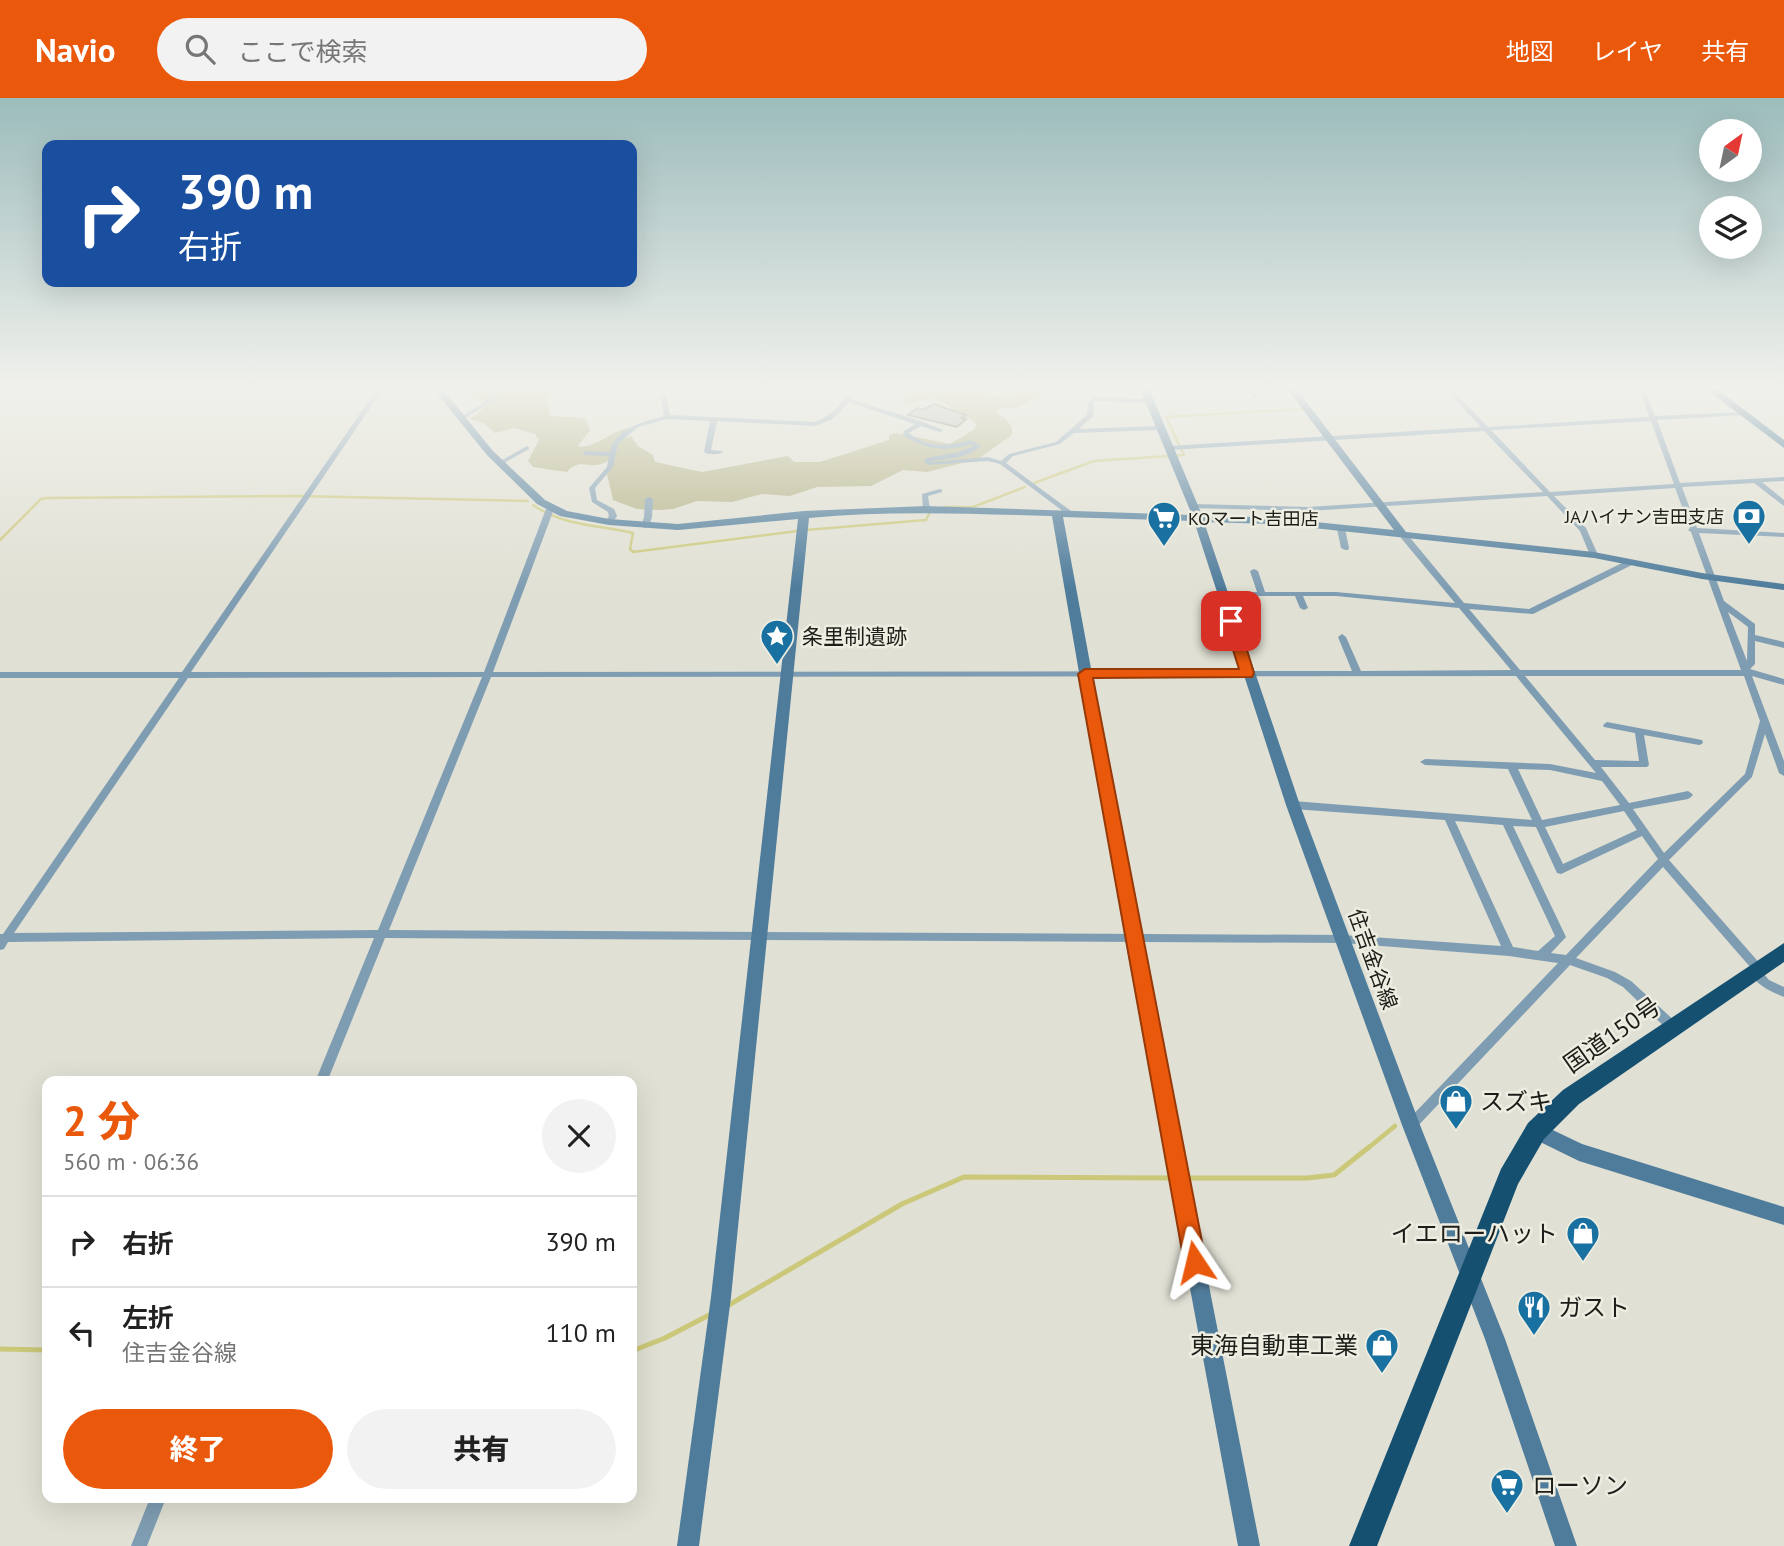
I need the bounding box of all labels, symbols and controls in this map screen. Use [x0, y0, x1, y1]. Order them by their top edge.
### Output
search box [157, 18, 647, 81]
text: Navio [35, 28, 115, 71]
icon: search [181, 30, 219, 68]
text: ここで検索 [237, 35, 367, 68]
text: 地図 [1506, 36, 1554, 67]
text: レイヤ [1592, 36, 1663, 67]
text: 共有 [1701, 36, 1749, 67]
north arrow [1699, 119, 1762, 182]
map controls [1699, 119, 1762, 259]
text: 390 m [178, 159, 313, 223]
icon: right [63, 168, 154, 259]
button: layers [1699, 196, 1762, 259]
text: 右折 [178, 225, 242, 267]
bank icon: JAハイナン吉田支店 [1730, 497, 1768, 546]
supermarket icon: KOマート吉田店 [1145, 499, 1183, 548]
place label: JAハイナン吉田支店 [1564, 505, 1724, 528]
place label: KOマート吉田店 [1188, 507, 1318, 530]
pin [1201, 591, 1261, 651]
icon: arrive [1212, 602, 1250, 640]
place icon: 条里制遺跡 [758, 617, 796, 666]
place label: 条里制遺跡 [802, 623, 907, 650]
street label: 住吉金谷線 [1342, 905, 1404, 1013]
street label: 国道150号 [1558, 990, 1666, 1080]
shop icon: スズキ [1437, 1082, 1475, 1131]
place label: スズキ [1480, 1086, 1552, 1117]
text: 2 分 [63, 1093, 139, 1148]
button: close [542, 1099, 616, 1173]
text: 560 m · 06:36 [63, 1147, 199, 1176]
shop icon: イエローハット [1564, 1214, 1602, 1263]
place label: イエローハット [1391, 1218, 1558, 1249]
icon: right [63, 1223, 101, 1261]
text: 390 m [545, 1225, 616, 1258]
position arrow [1158, 1225, 1232, 1299]
text: 右折 [122, 1227, 174, 1260]
restaurant icon: ガスト [1515, 1288, 1553, 1337]
place label: ガスト [1558, 1292, 1630, 1323]
text: 左折 [122, 1301, 174, 1334]
icon: left [63, 1314, 101, 1352]
text: 110 m [545, 1316, 616, 1349]
shop icon: 東海自動車工業 [1363, 1326, 1401, 1375]
place label: 東海自動車工業 [1190, 1330, 1358, 1361]
text: 住吉金谷線 [122, 1338, 237, 1367]
button: 終了 [63, 1409, 333, 1489]
button: 共有 [347, 1409, 616, 1489]
supermarket icon: ローソン [1488, 1466, 1526, 1515]
place label: ローソン [1532, 1470, 1628, 1501]

